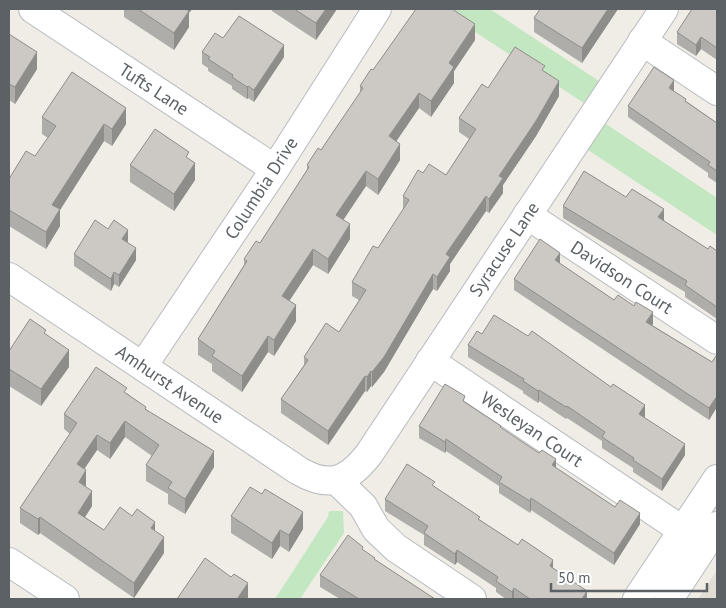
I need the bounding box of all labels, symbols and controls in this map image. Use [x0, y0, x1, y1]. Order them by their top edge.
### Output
street label: Tufts Lane [115, 58, 193, 120]
street label: Columbia Drive [219, 132, 303, 244]
street label: Syracuse Lane [464, 197, 544, 301]
street label: Davidson Court [566, 235, 678, 319]
street label: Amhurst Avenue [112, 340, 228, 428]
street label: Wesleyan Court [476, 386, 588, 472]
scale bar [551, 560, 707, 592]
text: 50 m [558, 568, 591, 587]

